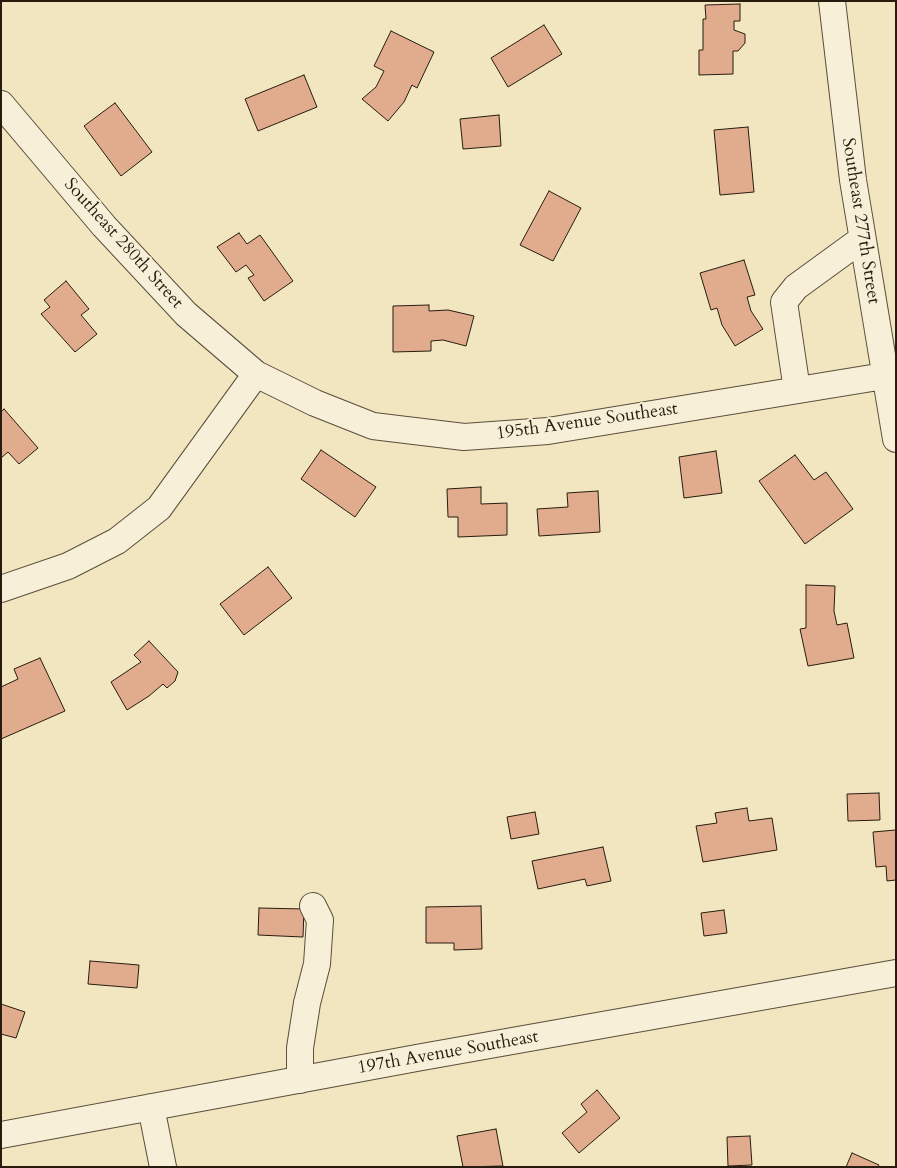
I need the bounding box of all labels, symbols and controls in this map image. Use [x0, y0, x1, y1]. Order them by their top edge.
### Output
street label: Southeast 277th Street [836, 136, 884, 306]
street label: Southeast 280th Street [59, 174, 187, 314]
street label: 195th Avenue Southeast [495, 399, 679, 445]
street label: 197th Avenue Southeast [356, 1026, 540, 1080]

